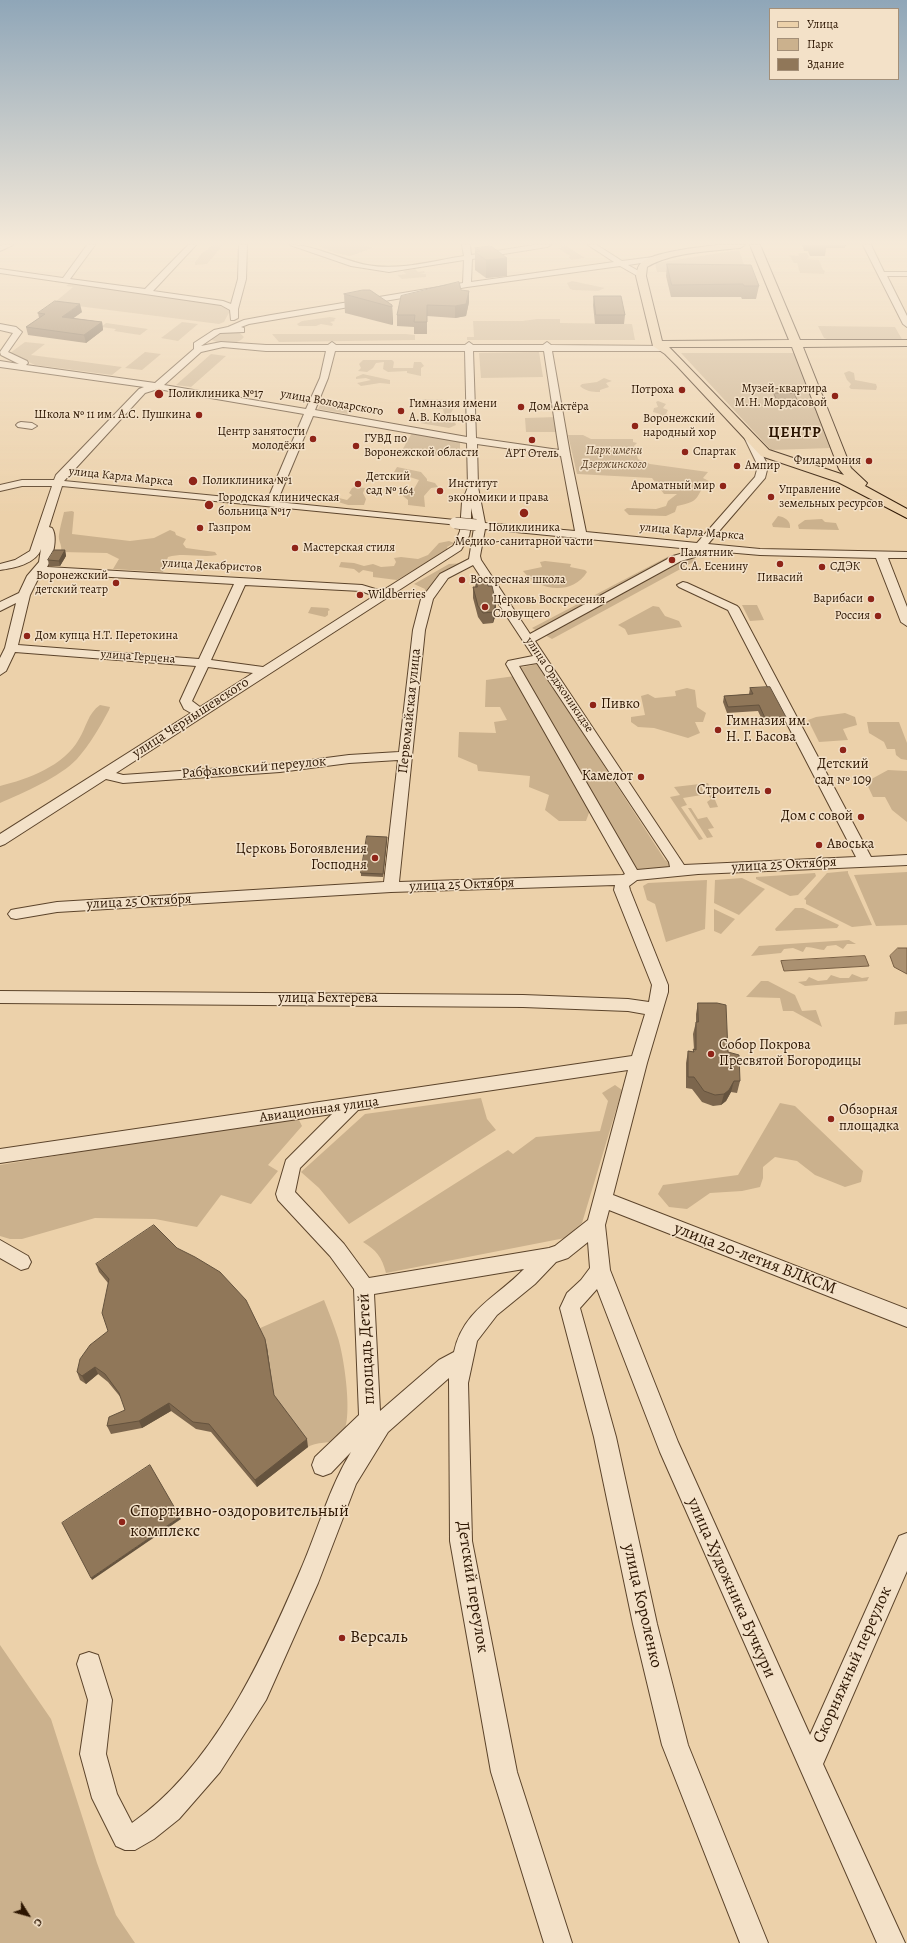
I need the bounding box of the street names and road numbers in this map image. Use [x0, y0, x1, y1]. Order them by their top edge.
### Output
street label: улица Володарского [279, 387, 385, 419]
street label: улица Карла Маркса [68, 464, 174, 490]
street label: улица Карла Маркса [639, 520, 745, 544]
street label: улица Декабристов [162, 556, 262, 576]
street label: улица Орджоникидзе [522, 634, 596, 736]
street label: улица Герцена [100, 647, 176, 667]
street label: Первомайская улица [395, 647, 425, 775]
street label: улица Чернышевского [130, 674, 252, 762]
street label: Рабфаковский переулок [181, 753, 327, 783]
street label: улица 25 Октября [731, 854, 837, 876]
street label: улица 25 Октября [409, 875, 515, 895]
street label: улица 25 Октября [86, 891, 192, 913]
street label: улица Бехтерева [278, 991, 378, 1007]
street label: Авиационная улица [258, 1093, 380, 1127]
street label: улица 20-летия ВЛКСМ [671, 1219, 839, 1299]
street label: площадь Детей [354, 1293, 380, 1405]
street label: улица Художника Бучкури [682, 1495, 780, 1681]
street label: Детский переулок [451, 1520, 493, 1654]
street label: улица Короленко [618, 1542, 666, 1670]
street label: Скорняжный переулок [809, 1583, 897, 1747]

